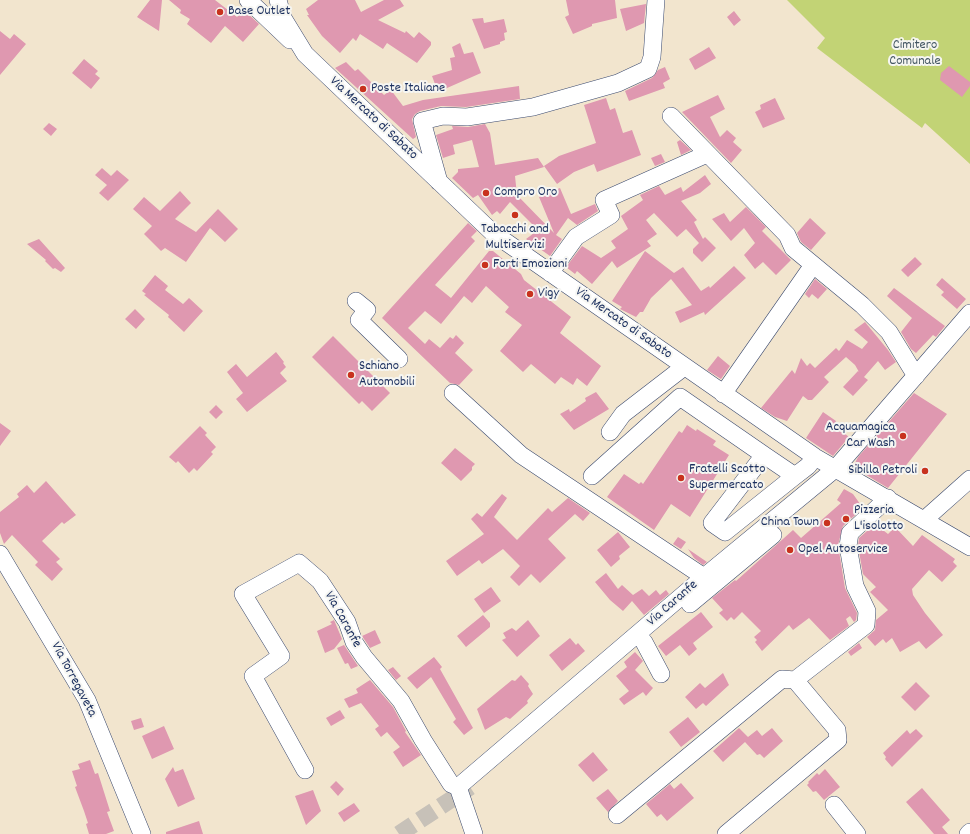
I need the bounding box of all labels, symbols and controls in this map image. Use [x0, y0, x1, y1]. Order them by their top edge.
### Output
place label: Base Outlet [228, 4, 290, 20]
marker: Base Outlet [215, 7, 225, 17]
park label: Cimitero Comunale [889, 38, 941, 70]
street label: Via Mercato di Sabato [325, 74, 421, 164]
place label: Poste Italiane [371, 81, 445, 97]
marker: Poste Italiane [358, 84, 368, 94]
place label: Compro Oro [494, 185, 557, 201]
marker: Compro Oro [481, 188, 491, 198]
marker: Tabacchi and Multiservizi [510, 210, 520, 220]
place label: Tabacchi and Multiservizi [481, 222, 549, 254]
place label: Forti Emozioni [493, 257, 567, 273]
marker: Forti Emozioni [480, 260, 490, 270]
street label: Via Mercato di Sabato [571, 284, 675, 364]
place label: Vigy [538, 286, 559, 302]
marker: Vigy [525, 289, 535, 299]
place label: Schiano Automobili [359, 359, 414, 392]
marker: Schiano Automobili [346, 370, 356, 380]
place label: Acquamagica Car Wash [826, 420, 895, 452]
marker: Acquamagica Car Wash [898, 431, 908, 441]
place label: Fratelli Scotto Supermercato [689, 462, 765, 494]
place label: Sibilla Petroli [848, 463, 917, 479]
marker: Sibilla Petroli [920, 466, 930, 476]
marker: Fratelli Scotto Supermercato [676, 473, 686, 483]
place label: Pizzeria L'isolotto [854, 503, 903, 536]
marker: Pizzeria L'isolotto [841, 514, 851, 524]
place label: China Town [761, 515, 819, 531]
marker: China Town [822, 518, 832, 528]
place label: Opel Autoservice [798, 542, 888, 558]
marker: Opel Autoservice [785, 545, 795, 555]
street label: Via Caranfe [644, 577, 702, 631]
street label: Via Caranfe [320, 589, 364, 651]
street label: Via Torregaveta [46, 640, 100, 720]

